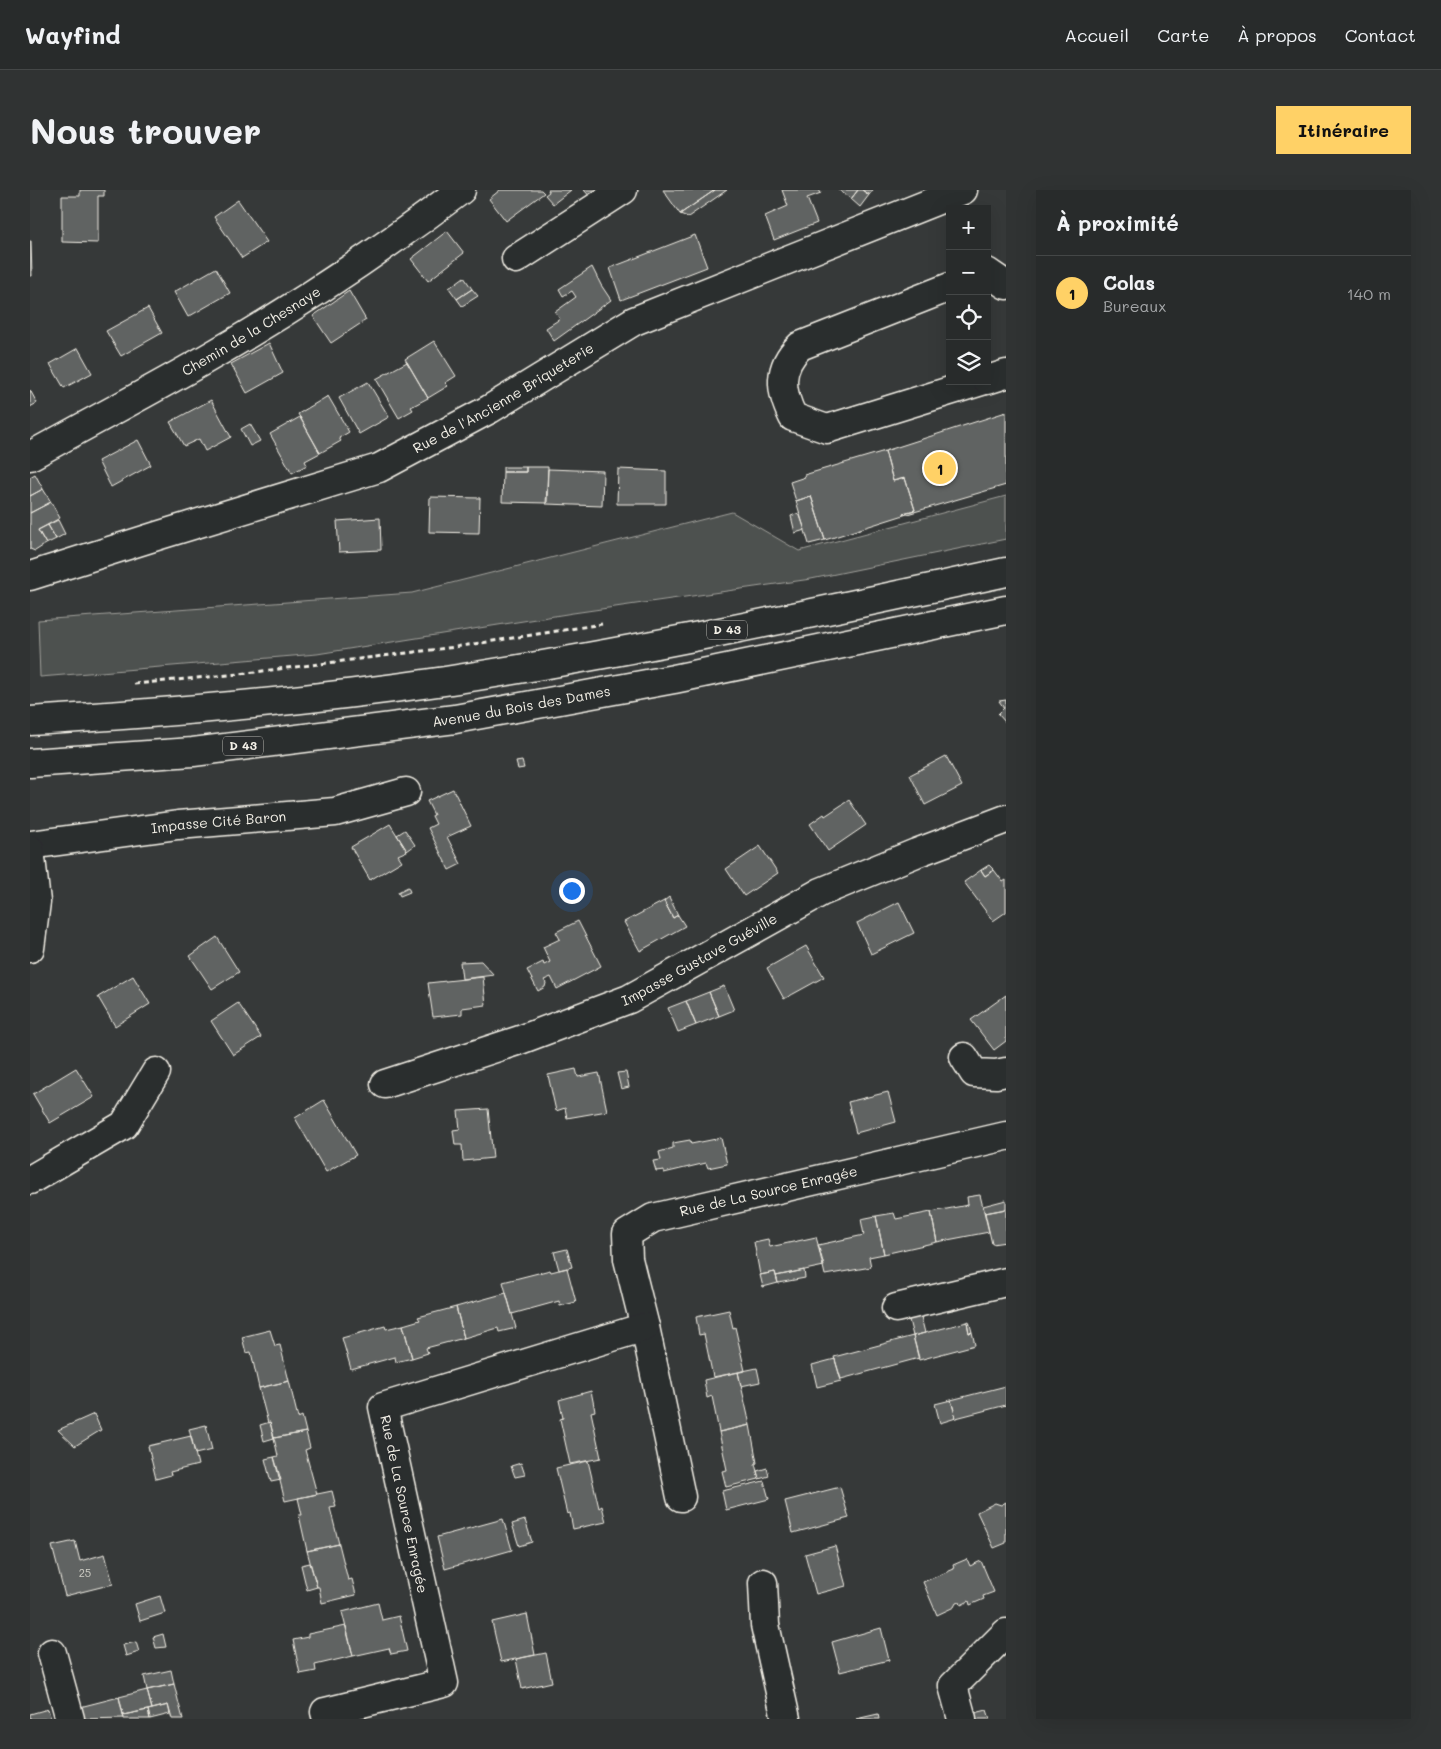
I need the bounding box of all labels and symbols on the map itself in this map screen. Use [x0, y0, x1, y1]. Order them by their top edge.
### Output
street label: Chemin de la Chesnaye [178, 281, 324, 380]
street label: Rue de l'Ancienne Briqueterie [409, 338, 597, 457]
pin: 1 [924, 449, 956, 487]
road number: D 43 [707, 620, 747, 640]
street label: Avenue du Bois des Dames [431, 681, 612, 731]
road number: D 43 [223, 736, 263, 756]
street label: Impasse Cité Baron [150, 806, 287, 838]
your location [559, 878, 585, 904]
street label: Impasse Gustave Guéville [619, 908, 780, 1010]
street label: Rue de La Source Enragée [678, 1161, 859, 1220]
street label: Rue de La Source Enragée [376, 1413, 433, 1595]
house number: 25 [79, 1565, 91, 1580]

